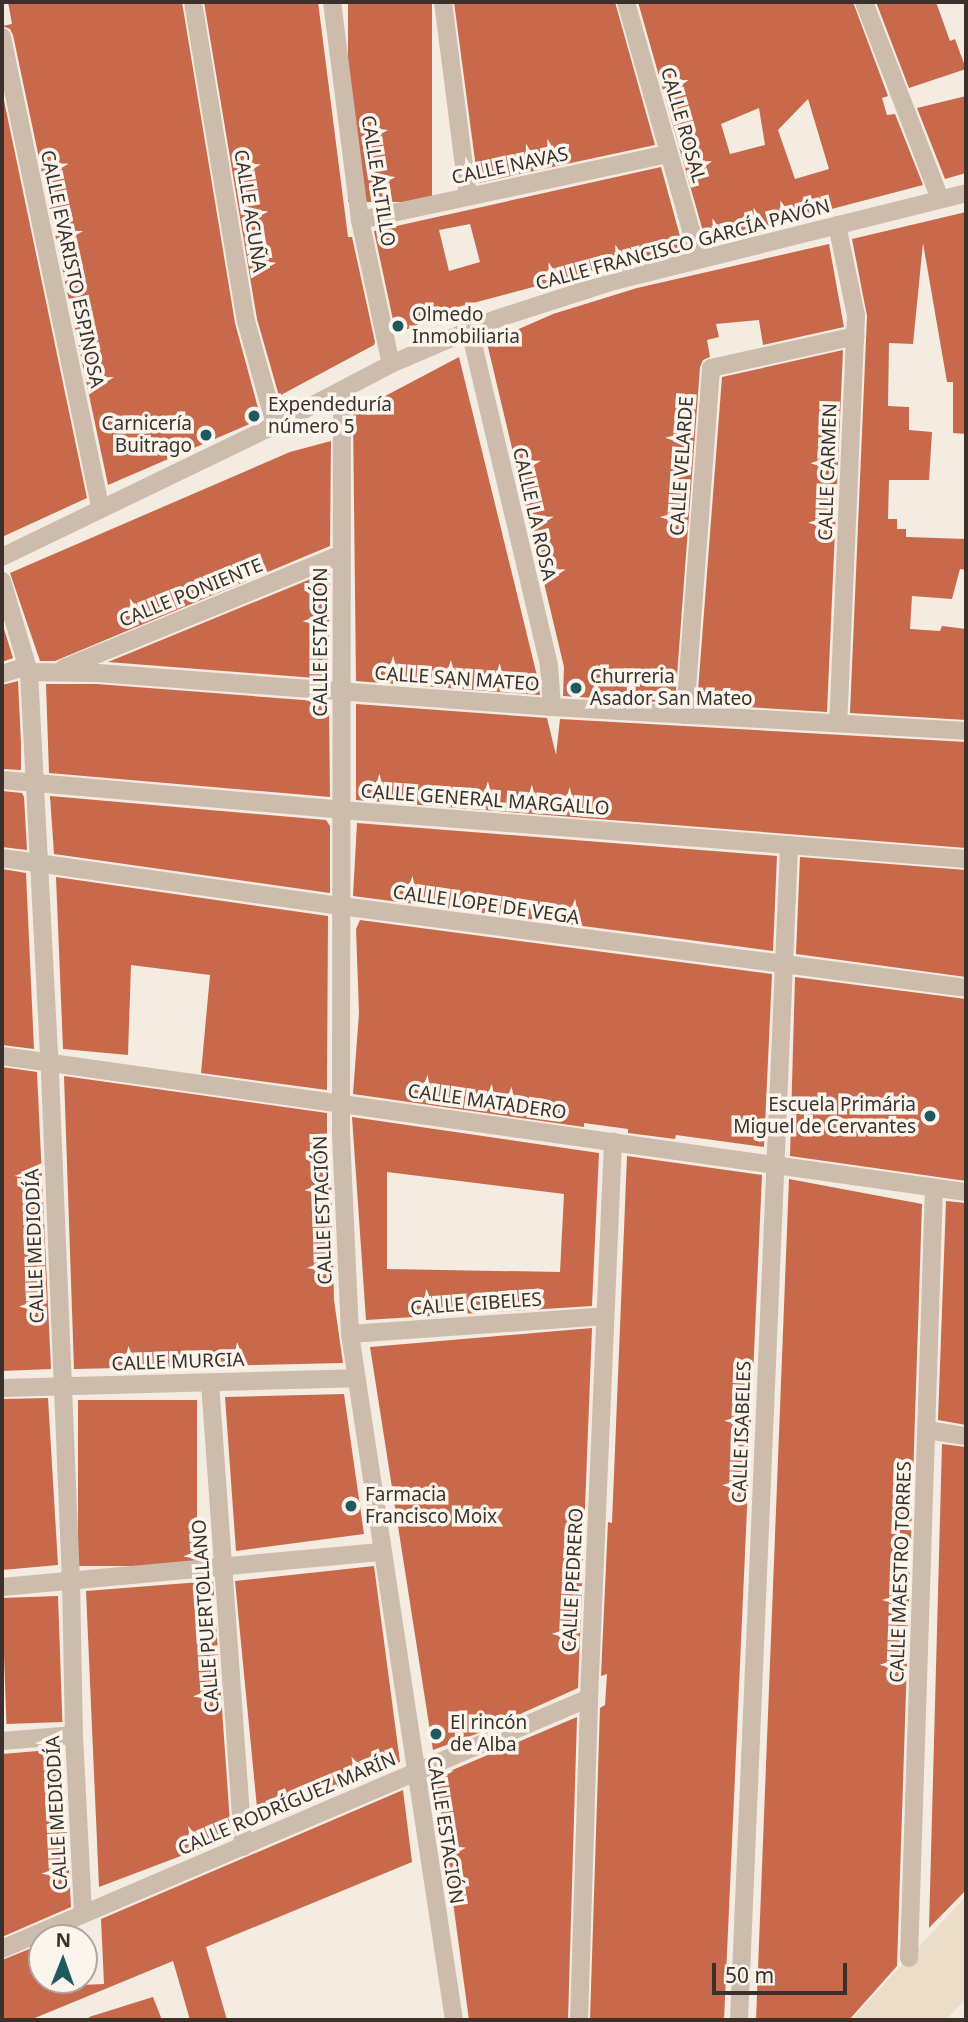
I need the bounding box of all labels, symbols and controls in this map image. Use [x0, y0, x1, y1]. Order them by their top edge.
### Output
street label: CALLE ROSAL [656, 65, 710, 185]
street label: CALLE ALTILLO [356, 114, 400, 248]
street label: CALLE NAVAS [450, 143, 570, 189]
street label: CALLE EVARISTO ESPINOSA [36, 148, 108, 390]
street label: CALLE ACUÑA [229, 148, 271, 274]
street label: CALLE FRANCISCO GARCÍA PAVÓN [533, 195, 833, 295]
place label: Olmedo Inmobiliaria [412, 304, 520, 348]
marker: Olmedo Inmobiliaria [390, 318, 406, 334]
place label: Expendeduría número 5 [268, 394, 392, 438]
street label: CALLE VELARDE [666, 395, 698, 537]
street label: CALLE CARMEN [814, 403, 842, 541]
marker: Expendeduría número 5 [246, 408, 262, 424]
place label: Carnicería Buitrago [102, 413, 192, 457]
marker: Carnicería Buitrago [198, 427, 214, 443]
street label: CALLE LA ROSA [508, 445, 560, 583]
street label: CALLE PONIENTE [116, 554, 266, 632]
street label: CALLE ESTACIÓN [310, 567, 332, 717]
street label: CALLE SAN MATEO [374, 662, 540, 696]
place label: Churreria Asador San Mateo [590, 666, 753, 710]
marker: Churreria Asador San Mateo [568, 680, 584, 696]
street label: CALLE GENERAL MARGALLO [360, 780, 610, 820]
street label: CALLE LOPE DE VEGA [391, 881, 581, 929]
street label: CALLE MATADERO [406, 1080, 568, 1124]
place label: Escuela Primária Miguel de Cervantes [733, 1094, 916, 1138]
marker: Escuela Primária Miguel de Cervantes [922, 1108, 938, 1124]
street label: CALLE ESTACIÓN [309, 1135, 337, 1285]
street label: CALLE MEDIODÍA [21, 1168, 49, 1324]
street label: CALLE CIBELES [409, 1288, 543, 1320]
street label: CALLE MURCIA [111, 1348, 245, 1376]
street label: CALLE ISABELES [728, 1360, 756, 1504]
street label: CALLE MAESTRO TORRES [886, 1461, 916, 1683]
place label: Farmacia Francisco Moix [365, 1484, 497, 1528]
marker: Farmacia Francisco Moix [343, 1498, 359, 1514]
street label: CALLE PEDRERO [558, 1507, 588, 1653]
street label: CALLE PUERTOLLANO [188, 1519, 224, 1713]
place label: El rincón de Alba [450, 1712, 527, 1756]
marker: El rincón de Alba [428, 1726, 444, 1742]
street label: CALLE MEDIODÍA [42, 1735, 72, 1891]
street label: CALLE RODRÍGUEZ MARÍN [175, 1748, 399, 1860]
street label: CALLE ESTACIÓN [422, 1754, 468, 1906]
north arrow [28, 1924, 98, 1994]
text: N [55, 1927, 71, 1953]
scale bar [716, 1948, 851, 1992]
text: 50 m [725, 1961, 774, 1989]

